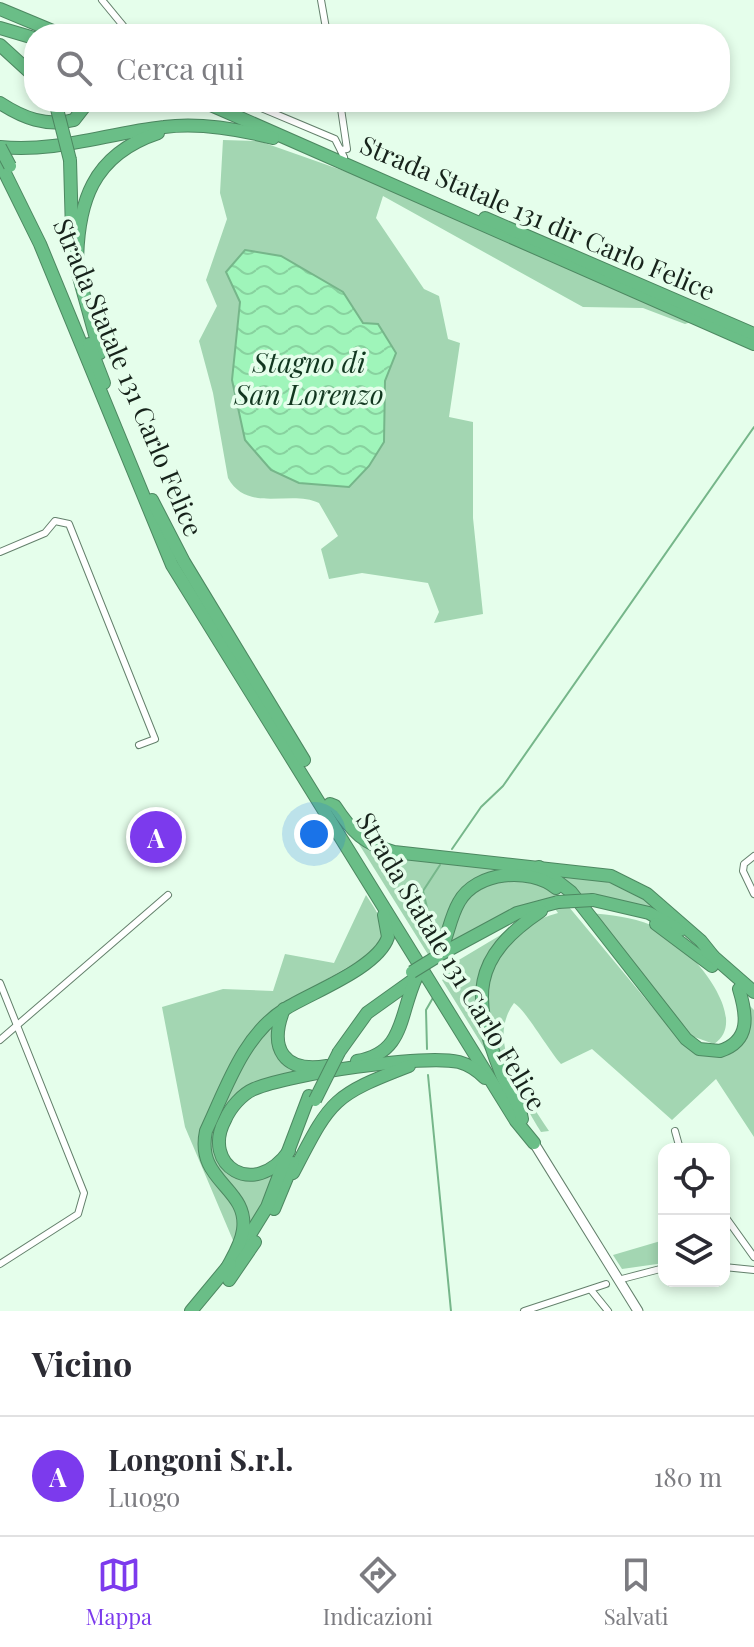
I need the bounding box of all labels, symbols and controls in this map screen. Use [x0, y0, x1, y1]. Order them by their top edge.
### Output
search box [24, 24, 730, 112]
icon: search [52, 46, 96, 90]
text: Cerca qui [116, 48, 244, 88]
street label: Strada Statale 131 dir Carlo Felice [355, 126, 721, 308]
street label: Strada Statale 131 Carlo Felice [46, 213, 212, 541]
water label: Stagno di San Lorenzo [233, 343, 384, 412]
street label: Strada Statale 131 Carlo Felice [349, 805, 555, 1117]
pin: A [130, 807, 182, 867]
your location [294, 814, 334, 854]
map controls [658, 1143, 730, 1287]
button: locate [658, 1143, 730, 1215]
button: layers [658, 1215, 730, 1287]
text: Vicino [32, 1340, 132, 1386]
text: Longoni S.r.l. [108, 1439, 293, 1479]
text: A [49, 1459, 67, 1494]
text: 180 m [654, 1459, 722, 1494]
text: Luogo [108, 1479, 180, 1514]
tab: Mappa [85, 1553, 152, 1631]
tab: Indicazioni [323, 1553, 433, 1631]
tab: Salvati [604, 1553, 669, 1631]

